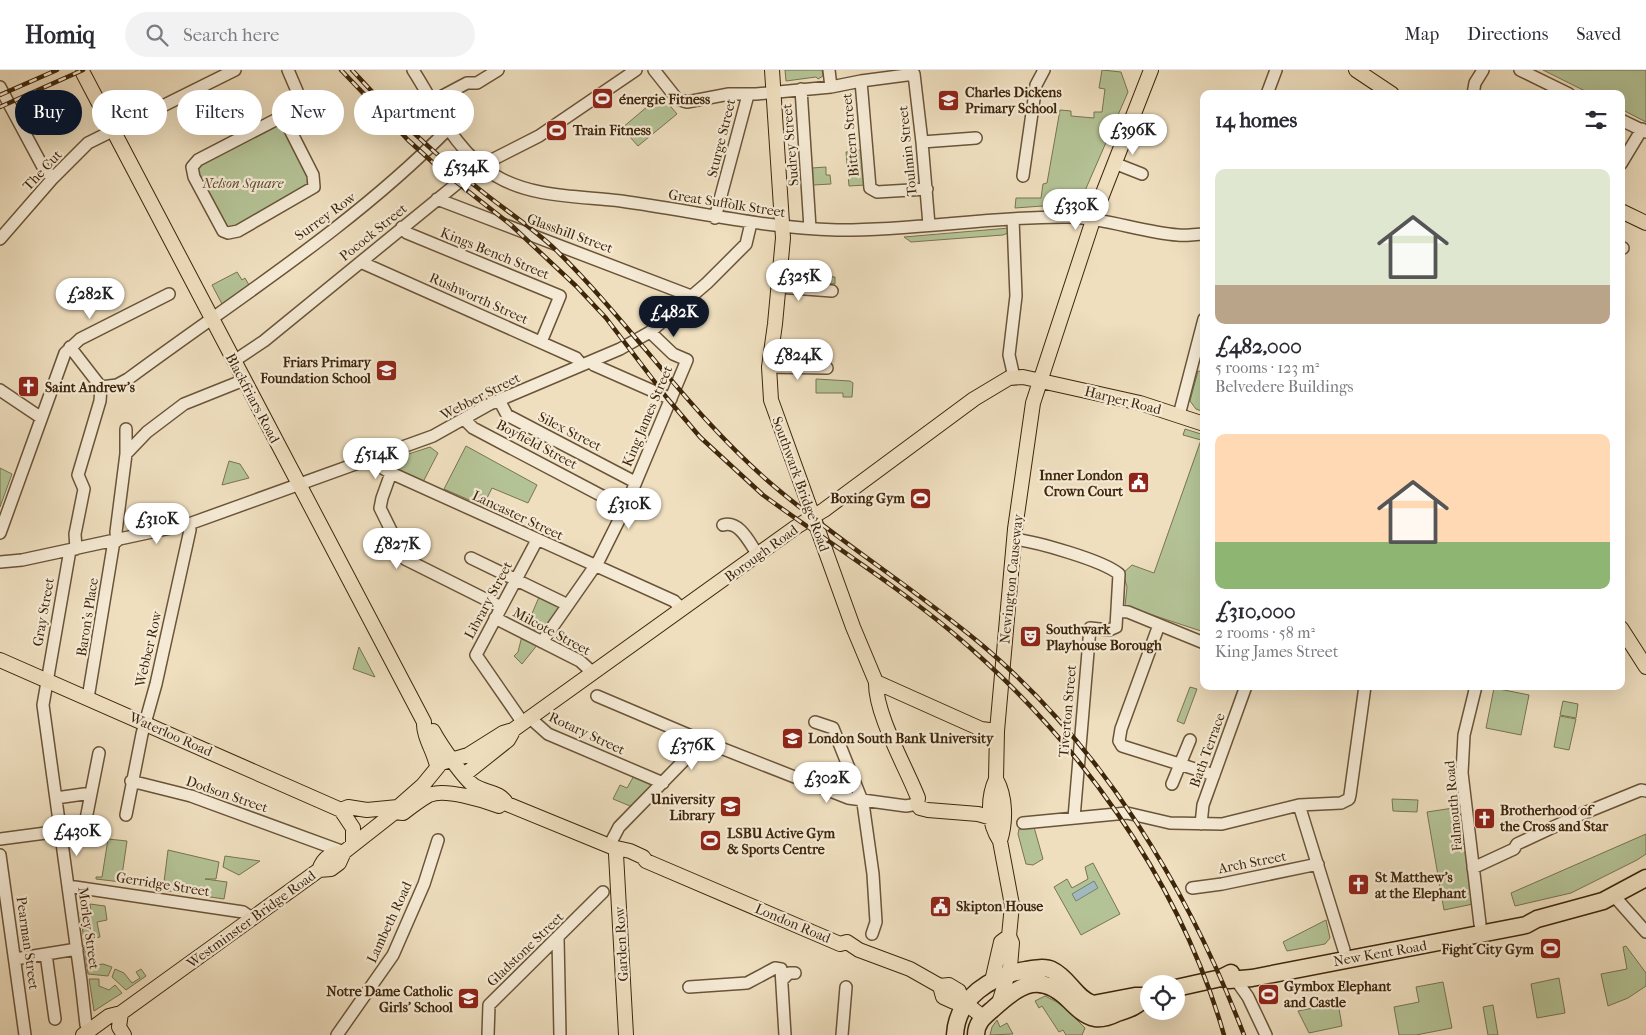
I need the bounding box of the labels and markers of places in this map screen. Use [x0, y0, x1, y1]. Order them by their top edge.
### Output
place label: Charles Dickens Primary School [965, 84, 1062, 117]
sports icon: énergie Fitness [591, 87, 615, 111]
school or university icon: Charles Dickens Primary School [937, 88, 961, 112]
place label: énergie Fitness [619, 91, 711, 108]
pin: £396K [1098, 114, 1168, 156]
sports icon: Train Fitness [545, 118, 569, 142]
place label: Train Fitness [572, 122, 652, 139]
pin: £534K [431, 150, 501, 193]
pin: £330K [1041, 189, 1111, 231]
pin: £325K [764, 260, 834, 302]
pin: £282K [55, 278, 125, 320]
pin: £482K [639, 296, 709, 338]
pin: £824K [763, 338, 833, 381]
place label: Friars Primary Foundation School [259, 354, 373, 387]
school or university icon: Friars Primary Foundation School [375, 358, 399, 382]
church icon: Saint Andrew's [17, 375, 41, 399]
place label: Saint Andrew's [45, 379, 136, 396]
pin: £514K [341, 438, 411, 480]
place label: Inner London Crown Court [1039, 467, 1124, 500]
public building icon: Inner London Crown Court [1127, 471, 1151, 495]
sports icon: Boxing Gym [909, 486, 933, 510]
pin: £310K [594, 488, 664, 530]
place label: Boxing Gym [830, 490, 905, 507]
pin: £310K [122, 502, 192, 545]
pin: £827K [362, 528, 432, 570]
place label: Southwark Playhouse Borough [1046, 621, 1163, 654]
theatre icon: Southwark Playhouse Borough [1018, 625, 1042, 649]
school or university icon: London South Bank University [780, 726, 804, 750]
pin: £376K [657, 728, 727, 771]
place label: London South Bank University [808, 730, 995, 747]
pin: £302K [792, 762, 862, 804]
place label: University Library [650, 791, 717, 824]
school or university icon: University Library [719, 795, 743, 819]
place label: Brotherhood of the Cross and Star [1499, 802, 1609, 835]
church icon: Brotherhood of the Cross and Star [1472, 806, 1496, 830]
pin: £430K [42, 814, 112, 857]
place label: LSBU Active Gym & Sports Centre [727, 825, 836, 858]
sports icon: LSBU Active Gym & Sports Centre [699, 829, 723, 853]
place label: St Matthew's at the Elephant [1375, 869, 1467, 902]
church icon: St Matthew's at the Elephant [1347, 873, 1371, 897]
public building icon: Skipton House [928, 894, 952, 918]
place label: Skipton House [956, 898, 1043, 915]
sports icon: Fight City Gym [1538, 937, 1562, 961]
place label: Fight City Gym [1440, 941, 1534, 958]
place label: Gymbox Elephant and Castle [1284, 978, 1392, 1011]
sports icon: Gymbox Elephant and Castle [1256, 982, 1280, 1006]
place label: Notre Dame Catholic Girls' School [326, 983, 454, 1016]
school or university icon: Notre Dame Catholic Girls' School [457, 987, 481, 1011]

